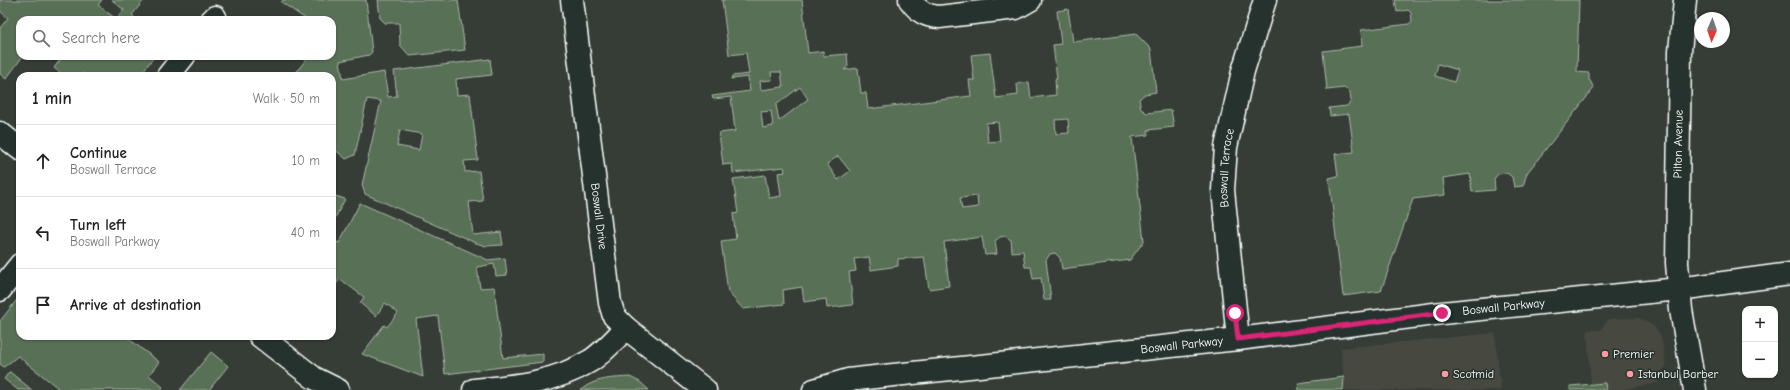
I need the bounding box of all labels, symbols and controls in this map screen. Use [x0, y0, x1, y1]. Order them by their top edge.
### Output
north arrow [1694, 12, 1730, 48]
search box [16, 16, 336, 60]
icon: search [30, 27, 52, 49]
text: Search here [62, 29, 140, 47]
text: 1 min [32, 89, 72, 108]
text: Walk · 50 m [253, 91, 320, 106]
street label: Pilton Avenue [1670, 110, 1686, 178]
street label: Boswall Terrace [1216, 127, 1237, 208]
text: Continue [70, 144, 127, 162]
icon: ahead [32, 150, 54, 172]
text: 10 m [292, 153, 320, 168]
text: Boswall Terrace [70, 162, 156, 177]
street label: Boswall Drive [588, 182, 610, 250]
text: Turn left [70, 216, 126, 234]
icon: left [32, 222, 54, 244]
text: 40 m [291, 225, 320, 240]
text: Boswall Parkway [70, 234, 160, 249]
icon: arrive [32, 294, 54, 316]
text: Arrive at destination [70, 296, 201, 314]
street label: Boswall Parkway [1462, 296, 1546, 318]
route start [1226, 304, 1244, 322]
route end [1433, 304, 1451, 322]
map controls [1742, 306, 1778, 378]
button: + [1742, 306, 1778, 342]
street label: Boswall Parkway [1140, 334, 1224, 356]
button: − [1742, 342, 1778, 378]
place label: Premier [1613, 347, 1654, 361]
marker: Premier [1600, 349, 1610, 359]
place label: Scotmid [1453, 367, 1494, 381]
place label: Istanbul Barber [1638, 367, 1719, 381]
marker: Scotmid [1440, 369, 1450, 379]
marker: Istanbul Barber [1625, 369, 1635, 379]

